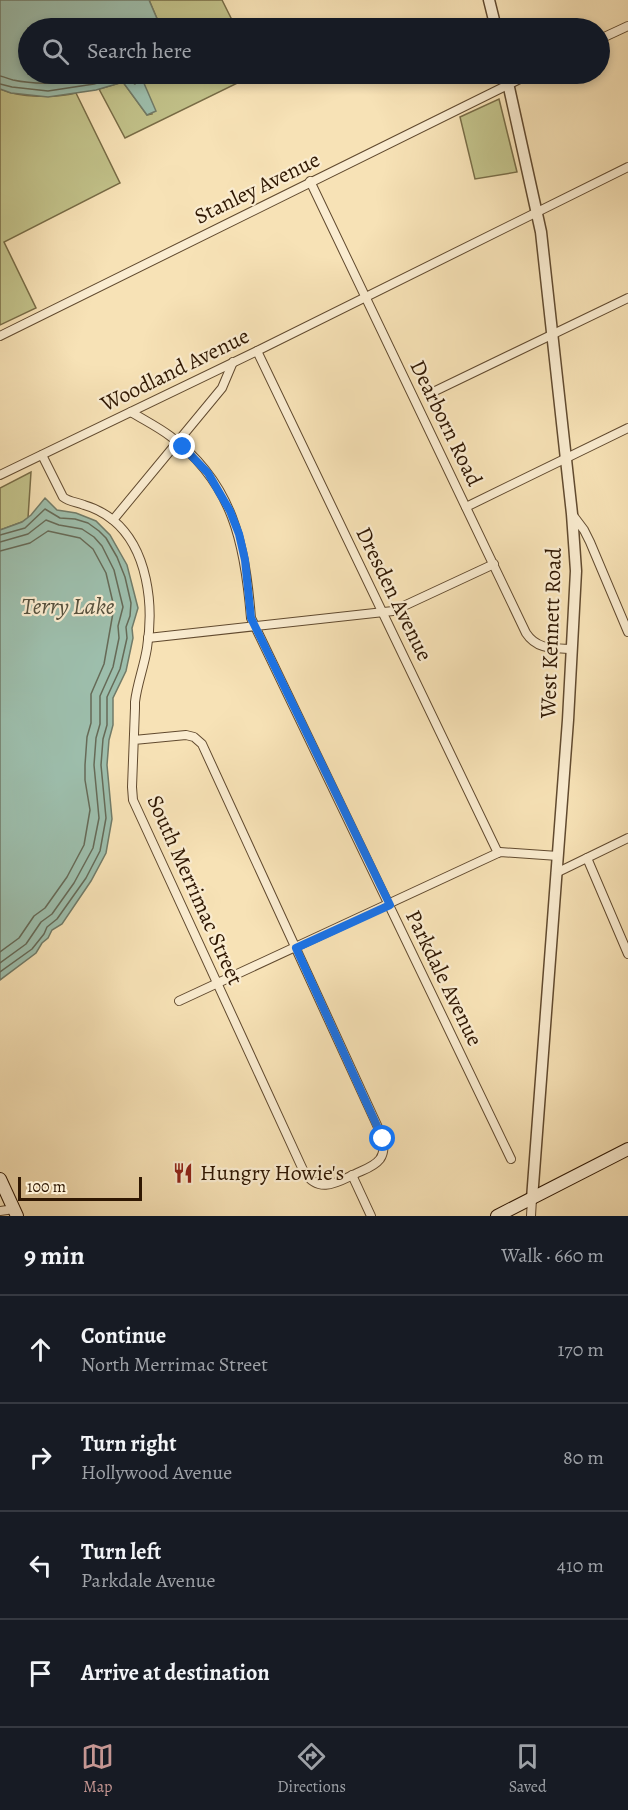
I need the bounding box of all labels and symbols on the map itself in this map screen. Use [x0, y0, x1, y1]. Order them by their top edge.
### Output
street label: Stanley Avenue [189, 145, 325, 231]
street label: Woodland Avenue [95, 321, 254, 419]
street label: Dearborn Road [403, 355, 490, 491]
route end [169, 433, 195, 459]
street label: Dresden Avenue [349, 522, 439, 666]
street label: West Kennett Road [533, 547, 569, 720]
water label: Terry Lake [22, 590, 115, 622]
street label: South Merrimac Street [140, 790, 250, 990]
street label: Parkdale Avenue [398, 905, 490, 1051]
route start [369, 1125, 395, 1151]
place label: Hungry Howie's [200, 1158, 344, 1188]
restaurant icon: Hungry Howie's [171, 1161, 195, 1185]
scale bar [18, 1174, 142, 1202]

